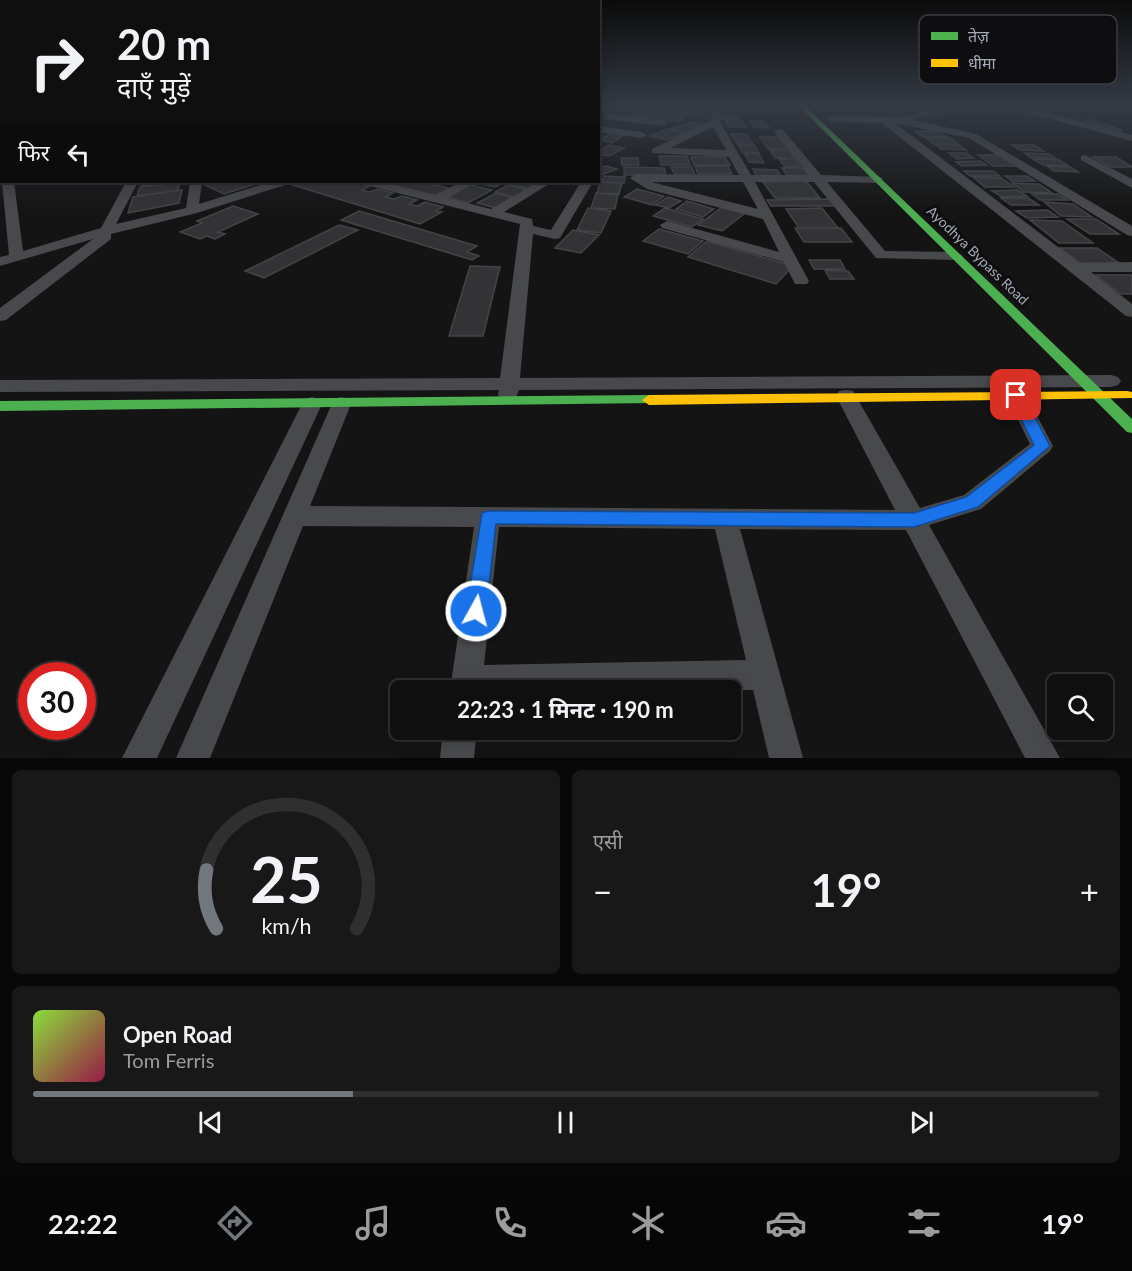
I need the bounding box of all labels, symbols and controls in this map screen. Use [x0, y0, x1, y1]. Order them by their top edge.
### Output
legend [919, 15, 1117, 84]
text: 20 m [117, 19, 211, 69]
icon: right [18, 24, 96, 102]
text: तेज़ [968, 26, 990, 45]
text: धीमा [968, 53, 997, 72]
text: दाएँ मुड़ें [117, 70, 191, 103]
icon: left [62, 138, 95, 171]
text: फिर [18, 139, 50, 166]
street label: Ayodhya Bypass Road [924, 202, 1032, 308]
pin [990, 369, 1041, 420]
icon: arrive [999, 378, 1032, 411]
position arrow [444, 579, 508, 643]
speed limit sign: 30 [18, 662, 96, 740]
map controls [1047, 674, 1113, 740]
button: search [1047, 674, 1113, 740]
text: 22:23 · 1 मिनट · 190 m [457, 696, 674, 723]
text: एसी [593, 829, 623, 853]
text: 25 [250, 841, 322, 916]
text: 19° [811, 863, 881, 917]
text: − [593, 871, 612, 911]
text: + [1080, 871, 1099, 911]
text: km/h [261, 913, 311, 939]
text: Open Road [123, 1021, 232, 1048]
text: Tom Ferris [123, 1048, 214, 1072]
icon: previous [194, 1106, 227, 1139]
icon: pause [549, 1106, 582, 1139]
icon: next [905, 1106, 938, 1139]
icon: directions [214, 1202, 256, 1244]
icon: music [352, 1202, 394, 1244]
icon: phone [489, 1202, 531, 1244]
icon: climate [627, 1202, 669, 1244]
icon: car [765, 1202, 807, 1244]
icon: filters [903, 1202, 945, 1244]
text: 22:22 [48, 1207, 118, 1240]
text: 19° [1041, 1207, 1084, 1240]

